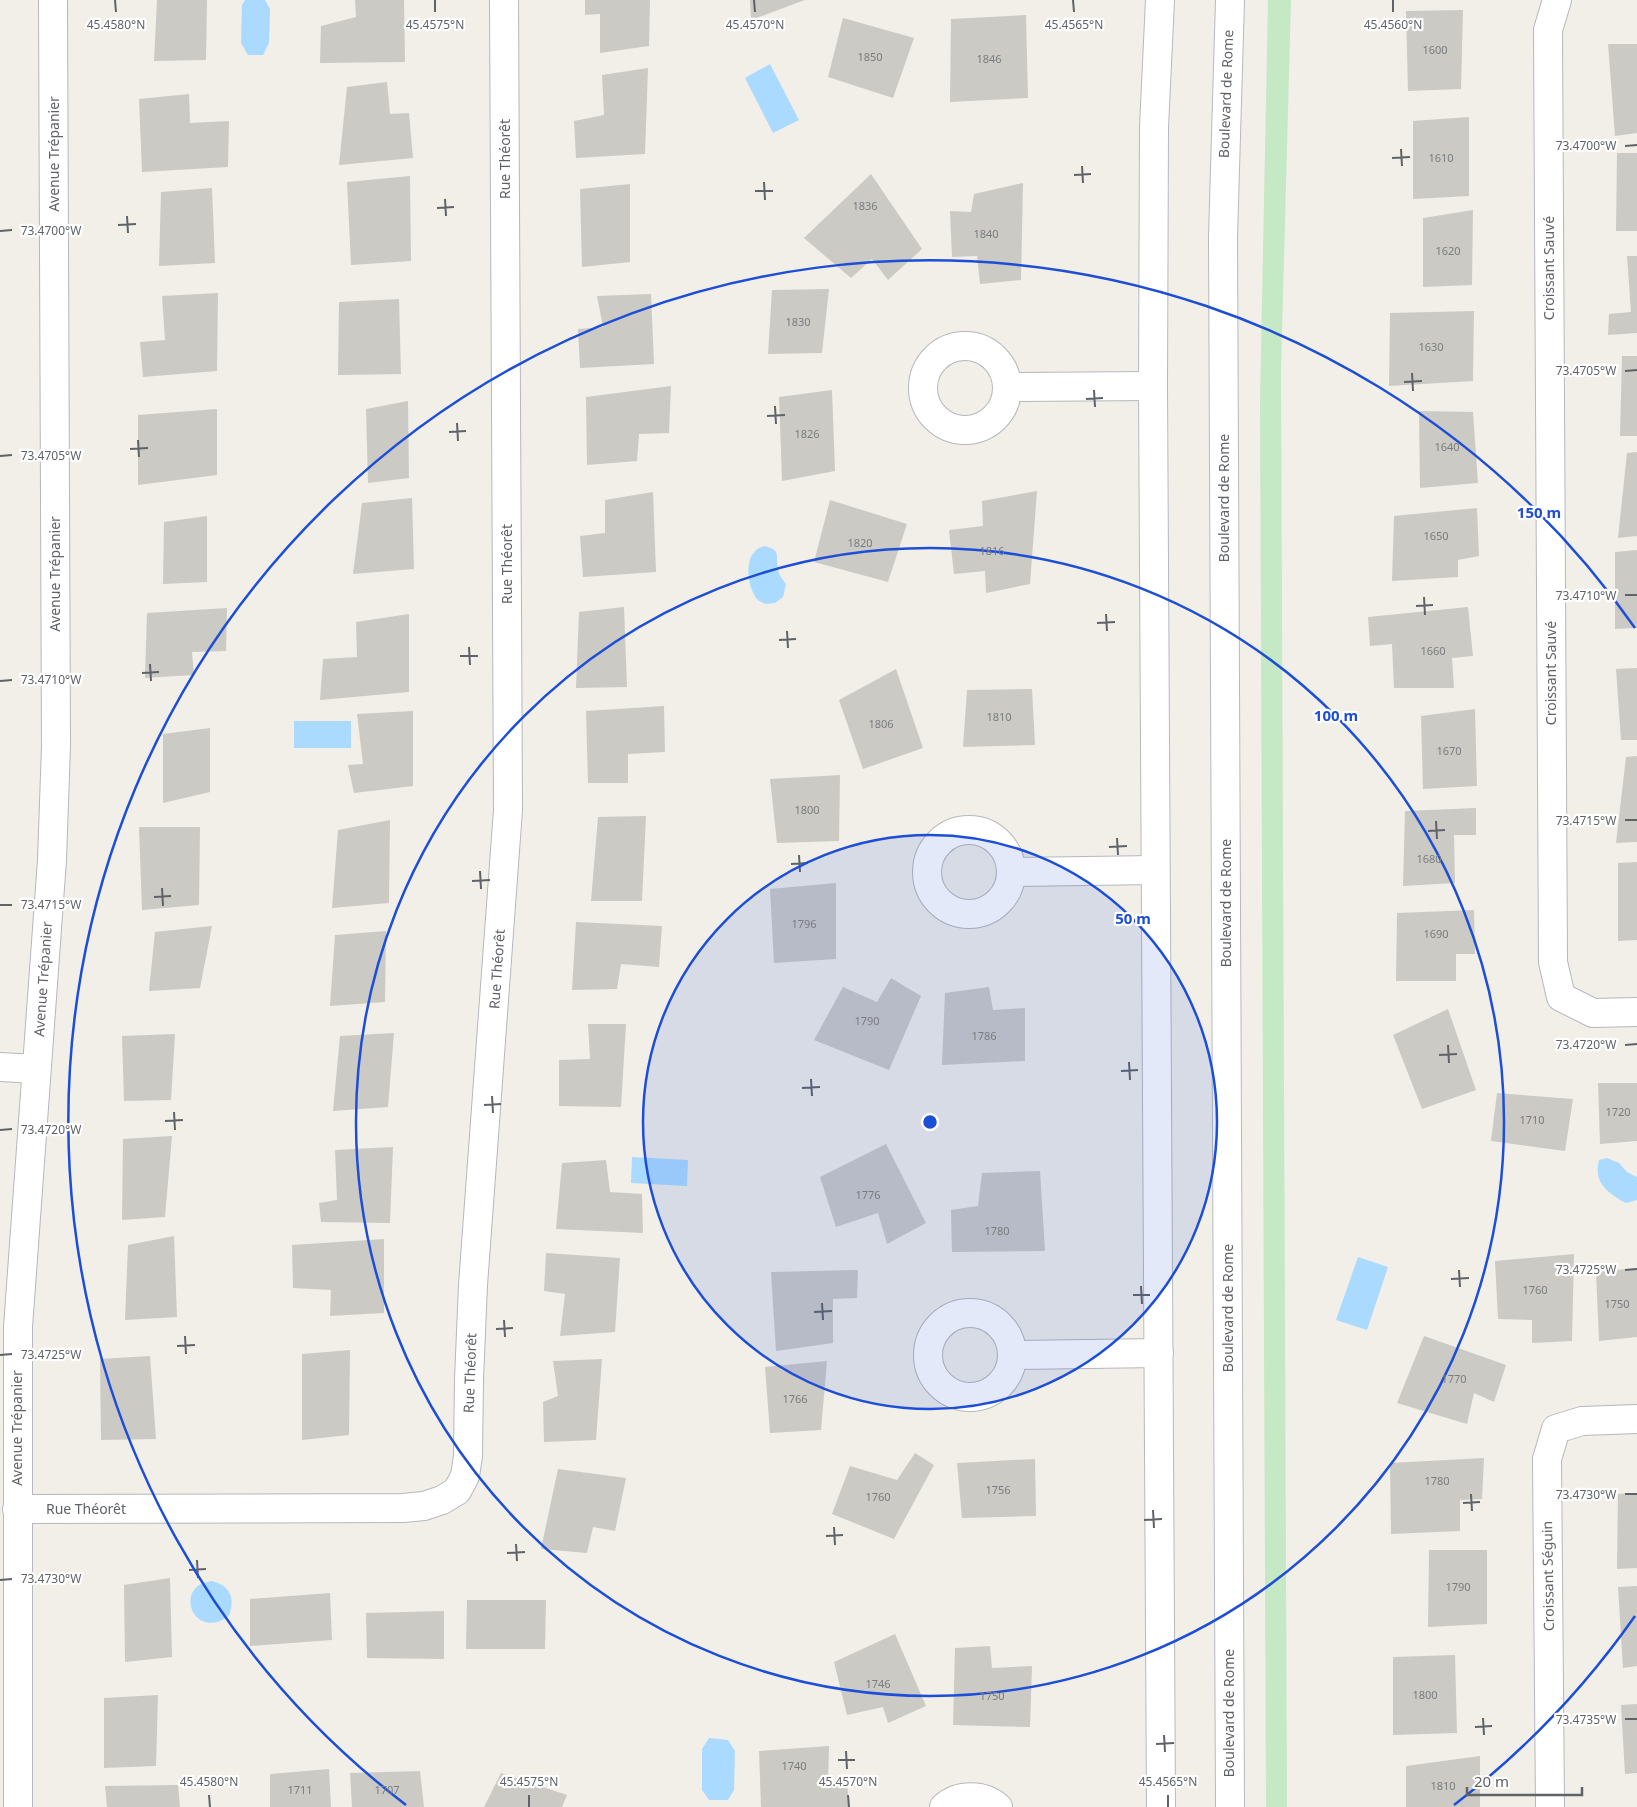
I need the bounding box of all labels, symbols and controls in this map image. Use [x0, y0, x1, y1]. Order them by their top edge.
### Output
text: 45.4580°N [87, 16, 145, 33]
text: 45.4575°N [406, 16, 464, 33]
text: 45.4570°N [726, 16, 784, 33]
text: 45.4565°N [1045, 16, 1103, 33]
text: 45.4560°N [1364, 16, 1422, 33]
street label: Boulevard de Rome [1214, 29, 1237, 159]
house number: 1600 [1422, 42, 1448, 57]
house number: 1850 [857, 49, 883, 64]
house number: 1846 [976, 51, 1002, 66]
street label: Avenue Trépanier [44, 96, 63, 212]
street label: Rue Théorêt [495, 119, 514, 199]
text: 73.4700°W [1556, 137, 1616, 154]
house number: 1610 [1428, 150, 1454, 165]
house number: 1836 [852, 198, 878, 213]
street label: Croissant Sauvé [1539, 216, 1558, 320]
text: 73.4700°W [21, 222, 81, 239]
house number: 1840 [973, 226, 999, 241]
house number: 1620 [1435, 243, 1461, 258]
house number: 1830 [785, 314, 811, 329]
house number: 1630 [1418, 339, 1444, 354]
text: 73.4705°W [1556, 362, 1616, 379]
house number: 1826 [794, 426, 820, 441]
street label: Boulevard de Rome [1214, 434, 1233, 562]
house number: 1640 [1434, 439, 1460, 454]
text: 73.4705°W [21, 447, 81, 464]
text: 150 m [1517, 502, 1561, 522]
street label: Avenue Trépanier [45, 516, 64, 632]
street label: Rue Théorêt [497, 524, 516, 604]
house number: 1650 [1423, 528, 1449, 543]
house number: 1820 [847, 535, 873, 550]
house number: 1816 [979, 543, 1005, 558]
text: 73.4710°W [1556, 587, 1616, 604]
street label: Croissant Sauvé [1541, 621, 1560, 725]
house number: 1660 [1420, 643, 1446, 658]
text: 73.4710°W [21, 671, 81, 688]
text: 100 m [1314, 705, 1358, 725]
house number: 1810 [986, 709, 1012, 724]
house number: 1806 [868, 716, 894, 731]
house number: 1670 [1436, 743, 1462, 758]
house number: 1800 [794, 802, 820, 817]
text: 73.4715°W [1556, 812, 1616, 829]
street label: Boulevard de Rome [1216, 839, 1235, 967]
house number: 1680 [1416, 851, 1442, 866]
text: 73.4715°W [21, 896, 81, 913]
text: 50 m [1115, 908, 1151, 928]
house number: 1796 [791, 916, 817, 931]
street label: Avenue Trépanier [29, 920, 56, 1037]
house number: 1690 [1423, 926, 1449, 941]
street label: Rue Théorêt [484, 928, 509, 1010]
house number: 1790 [854, 1013, 880, 1028]
house number: 1786 [971, 1028, 997, 1043]
text: 73.4720°W [1556, 1036, 1616, 1053]
house number: 1720 [1605, 1104, 1631, 1119]
house number: 1710 [1519, 1112, 1545, 1127]
centre of rings [921, 1113, 939, 1131]
text: 73.4720°W [21, 1121, 81, 1138]
house number: 1776 [855, 1187, 881, 1202]
house number: 1780 [984, 1223, 1010, 1238]
street label: Boulevard de Rome [1218, 1244, 1237, 1372]
text: 73.4725°W [1556, 1261, 1616, 1278]
house number: 1760 [1522, 1282, 1548, 1297]
house number: 1750 [1604, 1296, 1630, 1311]
street label: Rue Théorêt [459, 1333, 480, 1413]
text: 73.4725°W [21, 1346, 81, 1363]
street label: Avenue Trépanier [7, 1370, 26, 1486]
house number: 1770 [1441, 1371, 1467, 1386]
house number: 1766 [782, 1391, 808, 1406]
house number: 1780 [1424, 1473, 1450, 1488]
house number: 1756 [985, 1482, 1011, 1497]
text: 73.4730°W [1556, 1486, 1616, 1503]
house number: 1760 [865, 1489, 891, 1504]
street label: Rue Théorêt [46, 1499, 126, 1518]
street label: Croissant Séguin [1537, 1521, 1558, 1631]
text: 73.4730°W [21, 1570, 81, 1587]
house number: 1790 [1445, 1579, 1471, 1594]
street label: Boulevard de Rome [1219, 1649, 1238, 1777]
house number: 1746 [865, 1676, 891, 1691]
house number: 1800 [1412, 1687, 1438, 1702]
house number: 1750 [979, 1688, 1005, 1703]
text: 73.4735°W [1556, 1711, 1616, 1728]
house number: 1740 [781, 1758, 807, 1773]
scale bar [1467, 1764, 1582, 1796]
text: 20 m [1474, 1771, 1509, 1791]
text: 45.4580°N [180, 1773, 238, 1790]
text: 45.4575°N [500, 1773, 558, 1790]
text: 45.4570°N [819, 1773, 877, 1790]
text: 45.4565°N [1139, 1773, 1197, 1790]
house number: 1810 [1430, 1778, 1456, 1793]
house number: 1711 [287, 1782, 313, 1797]
house number: 1707 [374, 1782, 400, 1797]

